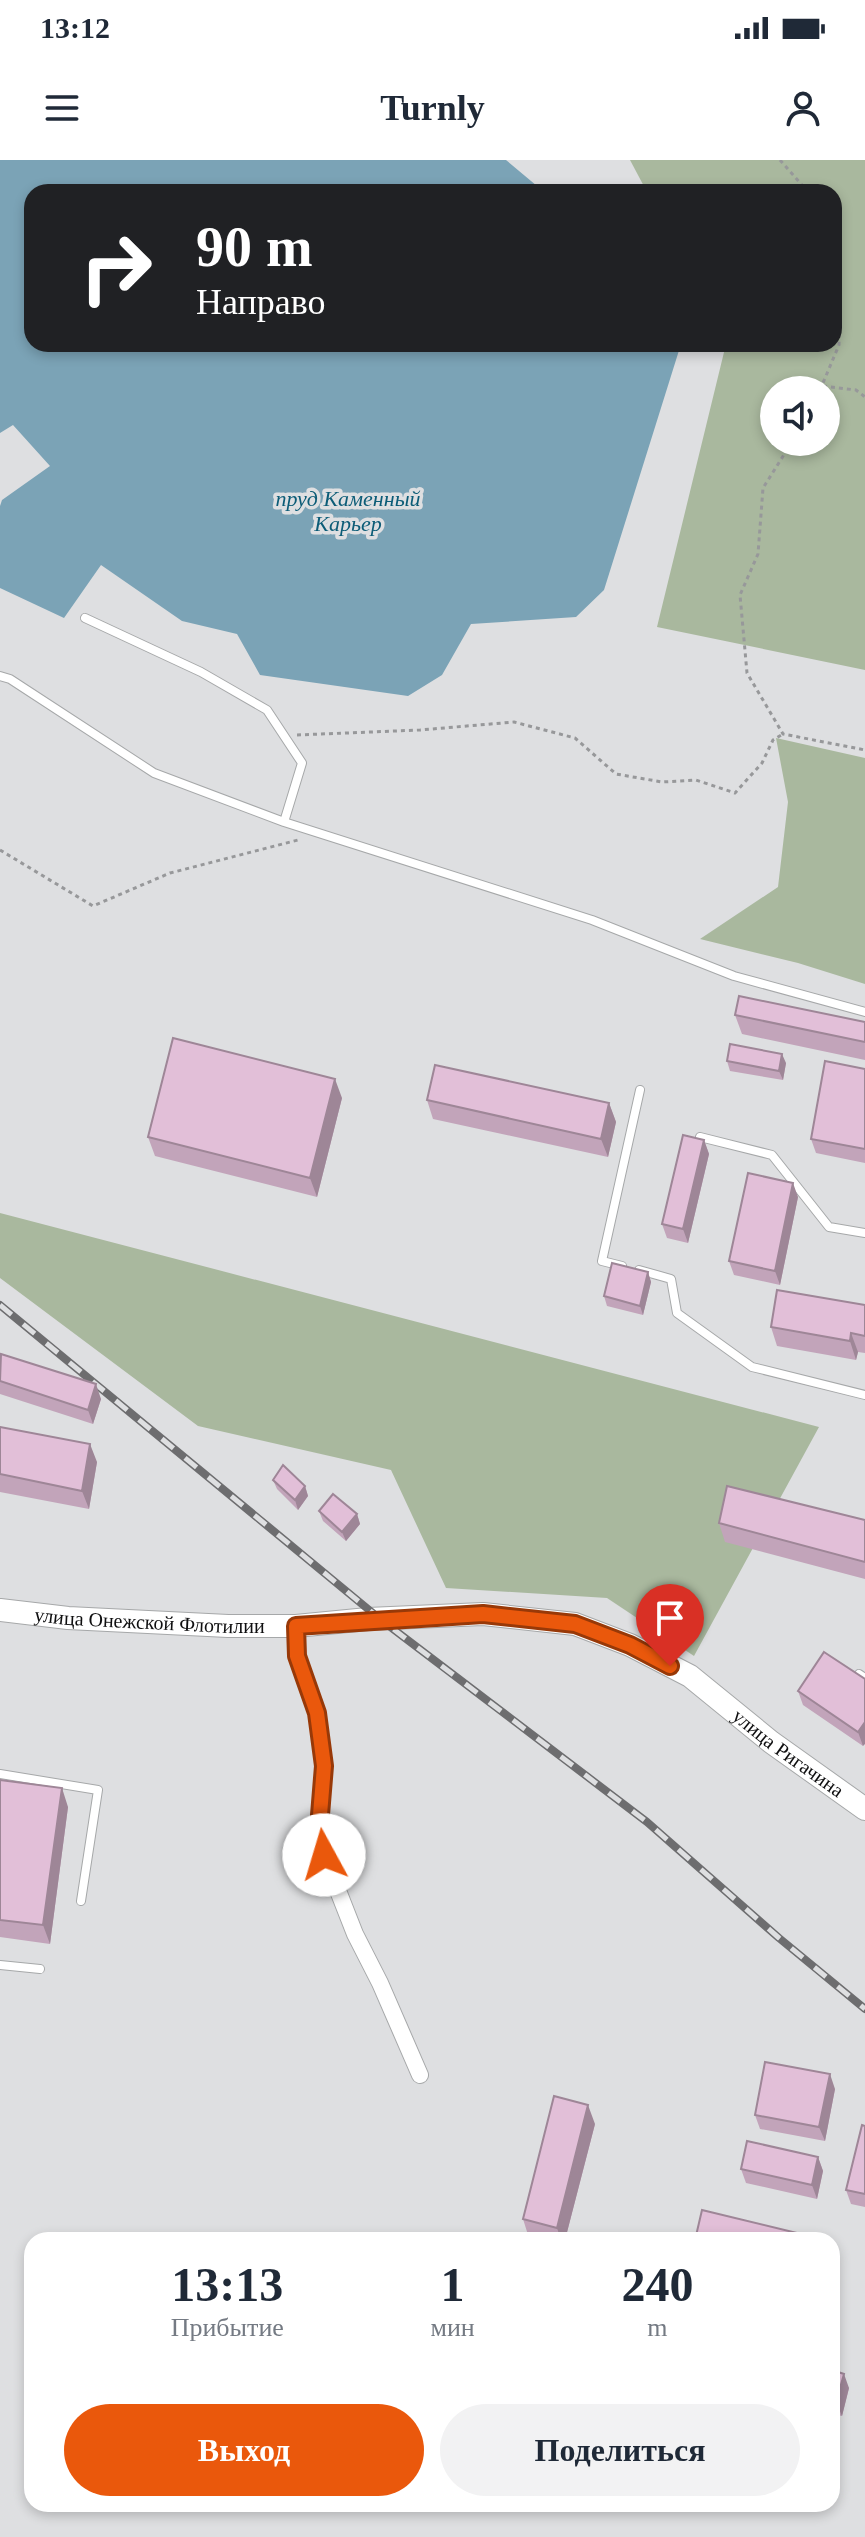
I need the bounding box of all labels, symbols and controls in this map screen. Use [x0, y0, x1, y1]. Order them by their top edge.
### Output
text: 13:12 [40, 11, 110, 44]
icon: menu [40, 86, 84, 130]
icon: person [781, 86, 825, 130]
text: Turnly [380, 88, 485, 128]
icon: right [64, 216, 168, 320]
text: 90 m [196, 216, 313, 278]
text: Направо [196, 282, 326, 322]
map controls [760, 376, 840, 456]
button: sound [760, 376, 840, 456]
water label: пруд Каменный Карьер [275, 486, 421, 536]
pin [636, 1584, 704, 1666]
icon: arrive [648, 1596, 692, 1640]
street label: улица Онежской Флотилии [33, 1603, 265, 1637]
street label: улица Ригачина [728, 1704, 848, 1801]
position arrow [282, 1813, 366, 1897]
text: 13:13 [171, 2258, 283, 2311]
text: 1 [441, 2258, 465, 2311]
text: 240 [621, 2258, 693, 2311]
text: Прибытие [171, 2313, 284, 2342]
text: мин [430, 2313, 475, 2342]
text: m [647, 2313, 667, 2342]
button: Выход [64, 2404, 424, 2496]
button: Поделиться [440, 2404, 800, 2496]

